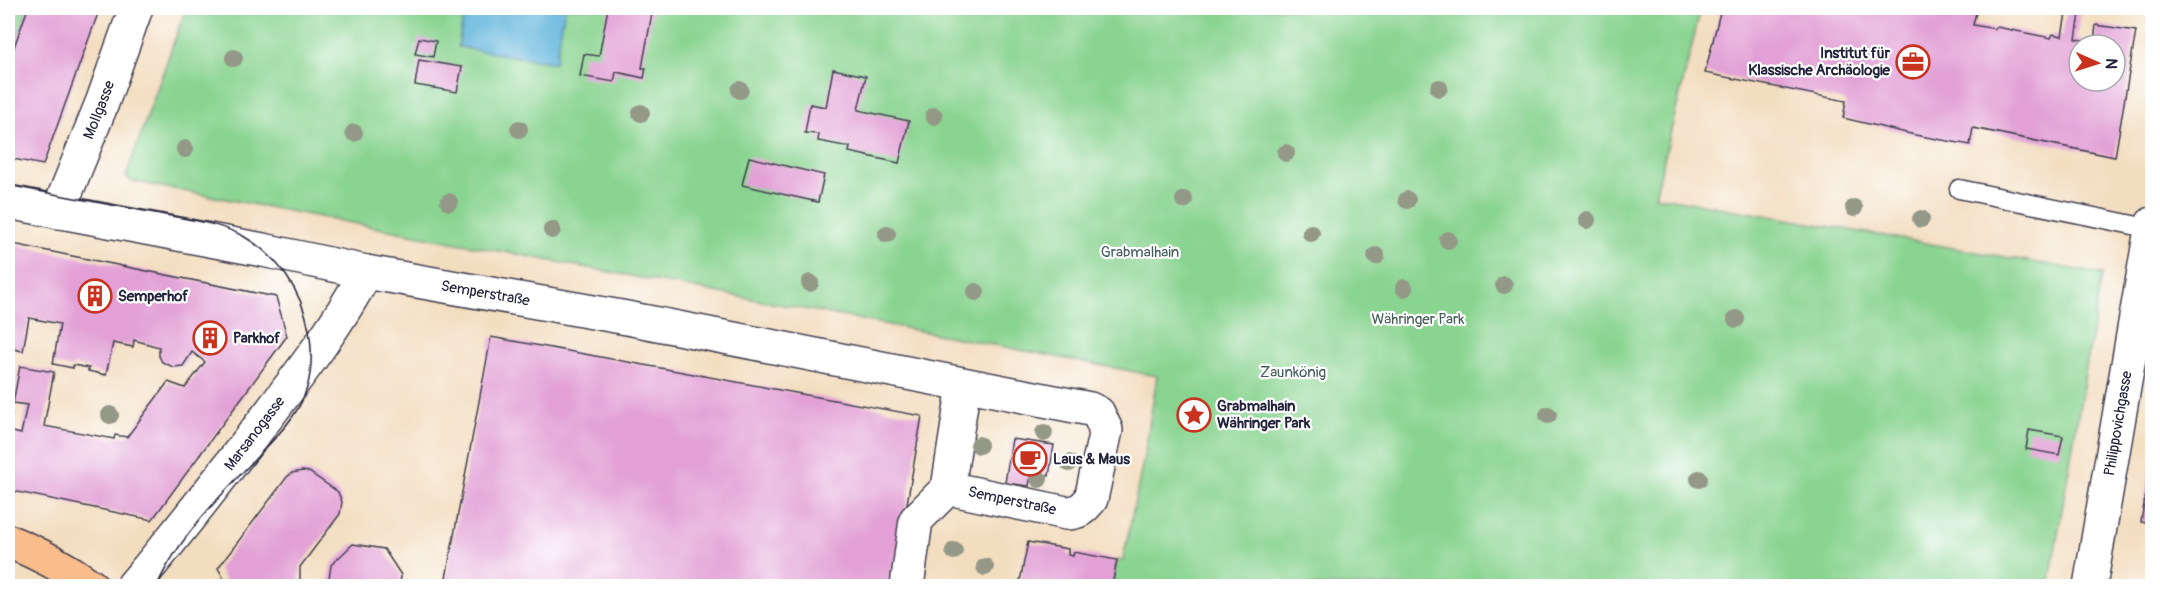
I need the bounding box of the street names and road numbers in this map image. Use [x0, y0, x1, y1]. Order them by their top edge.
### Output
street label: Mollgasse [79, 77, 119, 142]
street label: Semperstraße [439, 276, 532, 310]
street label: Philippovichgasse [2100, 369, 2136, 477]
street label: Marsanogasse [220, 392, 289, 474]
street label: Semperstraße [966, 482, 1058, 520]

